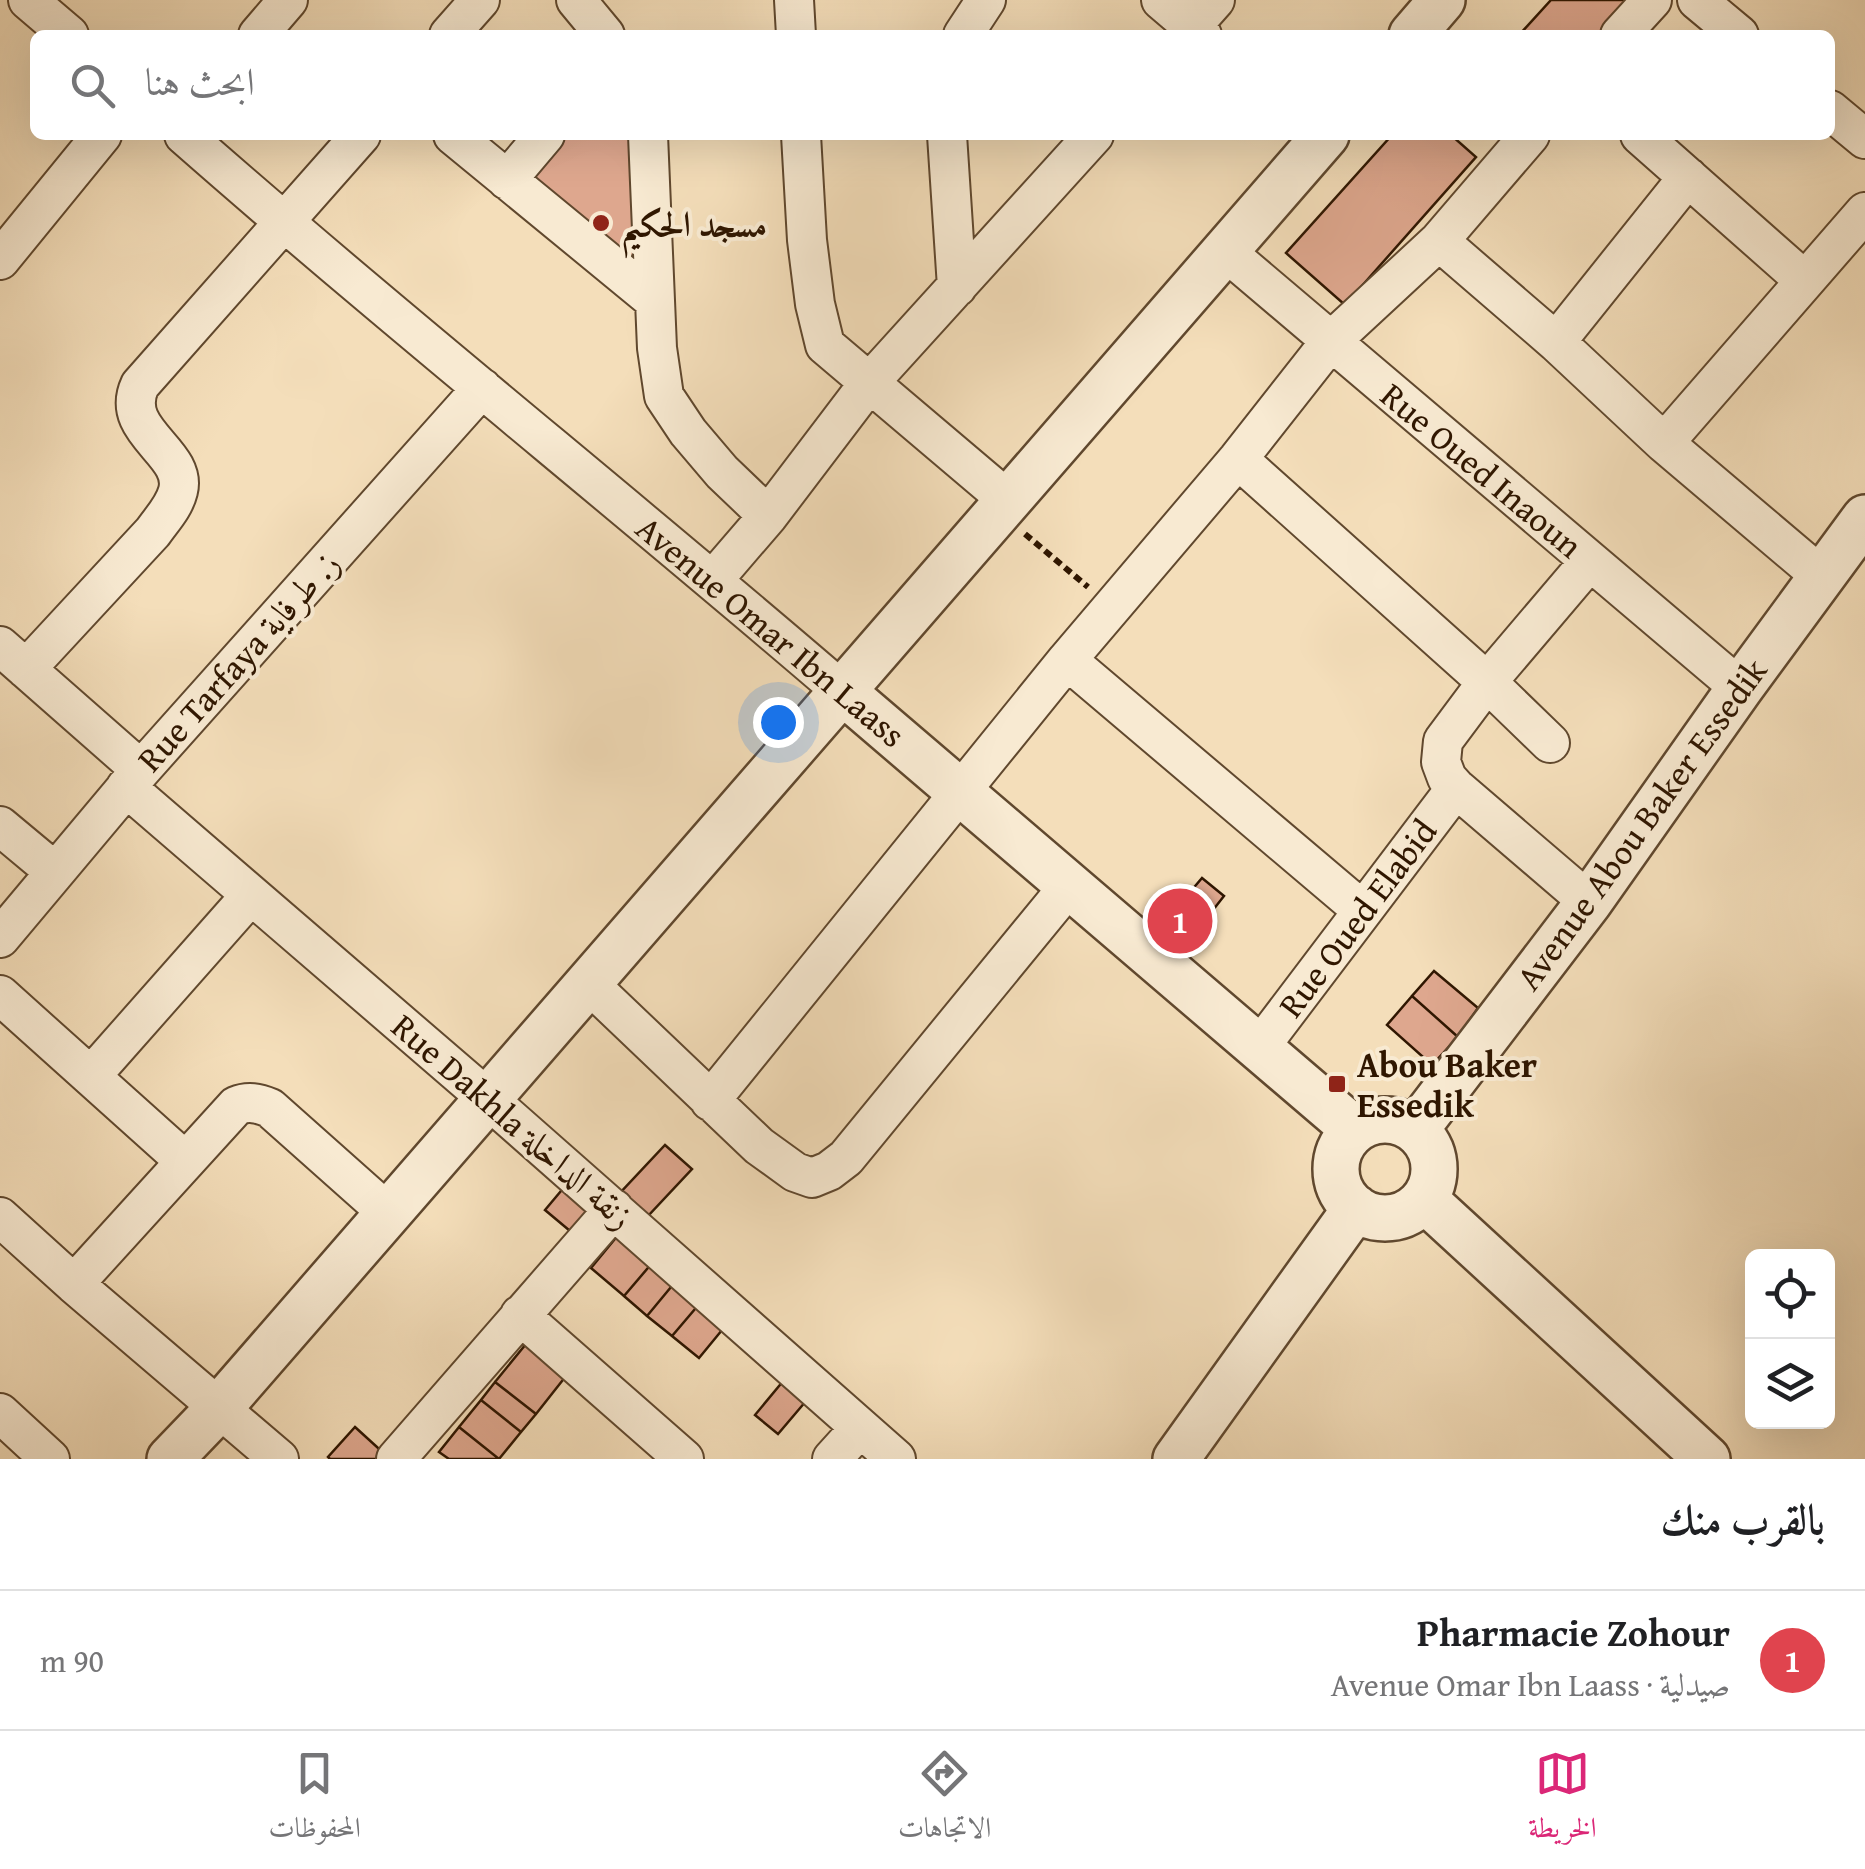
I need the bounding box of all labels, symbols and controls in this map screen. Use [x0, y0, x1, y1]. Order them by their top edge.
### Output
search box [30, 30, 1835, 140]
text: ابحث هنا [145, 53, 255, 109]
icon: search [65, 58, 120, 113]
place label: مسجد الحكيم [621, 198, 767, 259]
marker: مسجد الحكيم [590, 212, 612, 234]
street label: Rue Oued Inaoun [1370, 370, 1594, 570]
street label: Avenue Omar Ibn Laass [625, 503, 917, 759]
street label: Rue Tarfaya ز. طرفاية [125, 539, 351, 783]
street label: Avenue Abou Baker Essedik [1503, 647, 1779, 1001]
your location [753, 697, 804, 748]
street label: Rue Oued Elabid [1265, 808, 1449, 1028]
pin: 1 [1148, 884, 1212, 958]
street label: Rue Dakhla زنقة الداخلة [381, 1001, 645, 1241]
place label: Abou Baker Essedik [1357, 1039, 1537, 1130]
marker: Abou Baker Essedik [1326, 1073, 1348, 1095]
map controls [1745, 1249, 1835, 1429]
button: locate [1745, 1249, 1835, 1339]
button: layers [1745, 1339, 1835, 1429]
text: بالقرب منك [1661, 1488, 1825, 1549]
text: Pharmacie Zohour [1417, 1604, 1730, 1660]
text: 90 m [40, 1637, 104, 1684]
text: 1 [1784, 1637, 1801, 1684]
text: صيدلية · Avenue Omar Ibn Laass [1331, 1661, 1730, 1708]
tab: المحفوظات [269, 1746, 361, 1855]
tab: الاتجاهات [898, 1746, 991, 1855]
tab: الخريطة [1528, 1746, 1596, 1855]

